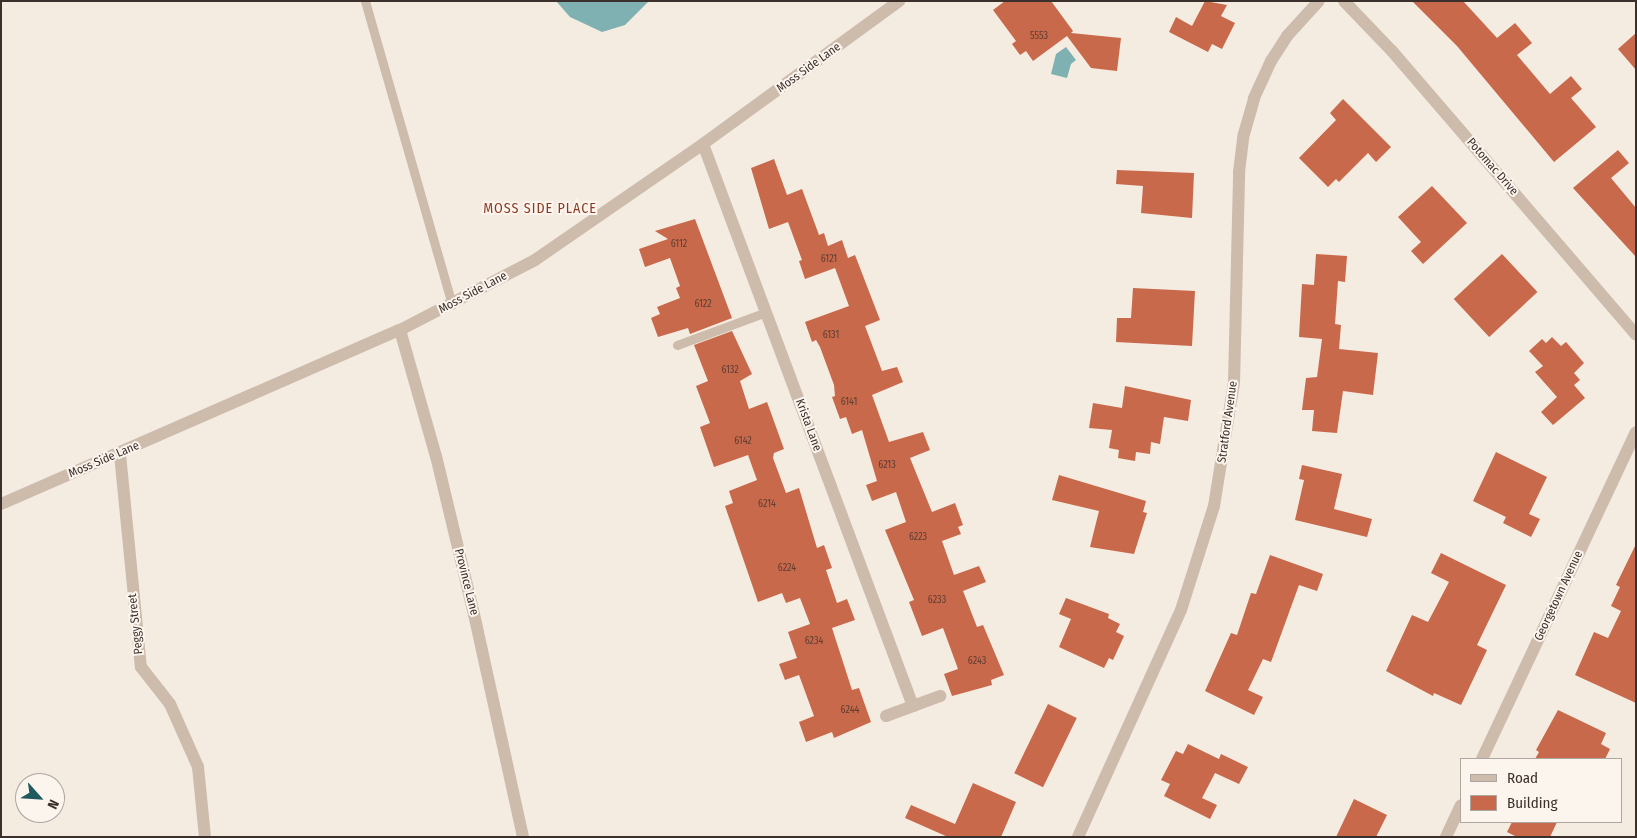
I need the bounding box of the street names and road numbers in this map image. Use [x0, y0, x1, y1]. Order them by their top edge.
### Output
street label: Moss Side Lane [774, 40, 844, 96]
street label: Potomac Drive [1463, 136, 1521, 198]
street label: Moss Side Lane [436, 269, 510, 317]
street label: Stratford Avenue [1215, 380, 1241, 464]
street label: Krista Lane [792, 397, 824, 453]
street label: Moss Side Lane [67, 439, 141, 481]
street label: Province Lane [451, 547, 481, 617]
street label: Georgetown Avenue [1532, 549, 1586, 643]
street label: Peggy Street [126, 593, 146, 655]

